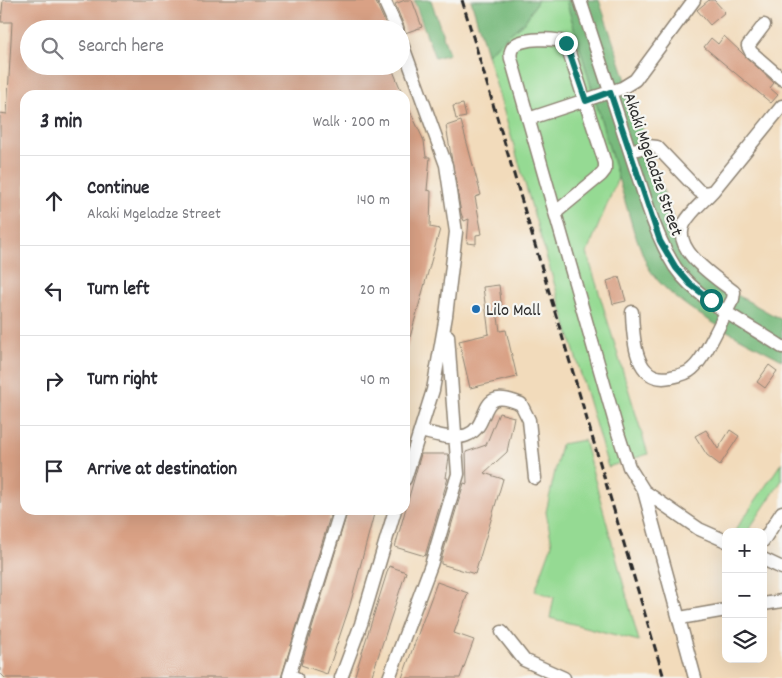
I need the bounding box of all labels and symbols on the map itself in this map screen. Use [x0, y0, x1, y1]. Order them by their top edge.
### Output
route end [555, 32, 578, 55]
street label: Akaki Mgeladze Street [615, 90, 688, 240]
route start [700, 289, 723, 312]
place label: Lilo Mall [486, 299, 541, 324]
marker: Lilo Mall [470, 303, 482, 315]

